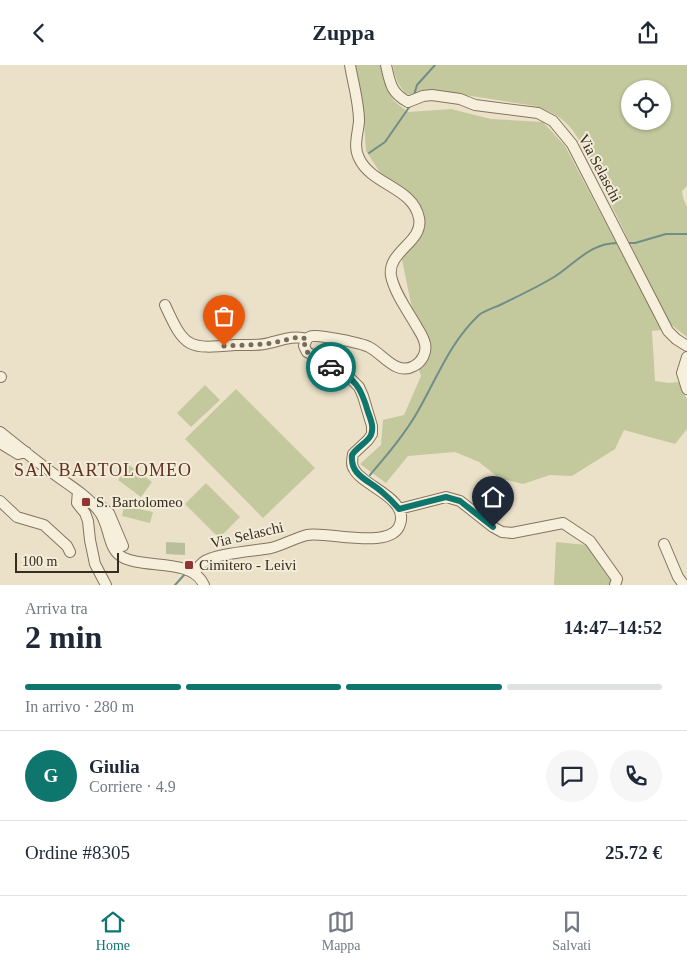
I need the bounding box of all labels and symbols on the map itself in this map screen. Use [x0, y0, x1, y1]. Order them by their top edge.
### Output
street label: Via Selaschi [575, 131, 625, 205]
pin [203, 295, 245, 346]
courier [306, 342, 356, 392]
district label: SAN BARTOLOMEO [14, 460, 192, 480]
pin [472, 476, 514, 527]
place label: S. Bartolomeo [96, 494, 183, 510]
marker: S. Bartolomeo [80, 496, 92, 508]
street label: Via Selaschi [209, 519, 285, 551]
scale bar [15, 550, 119, 573]
place label: Cimitero - Leivi [199, 557, 296, 573]
marker: Cimitero - Leivi [183, 559, 195, 571]

